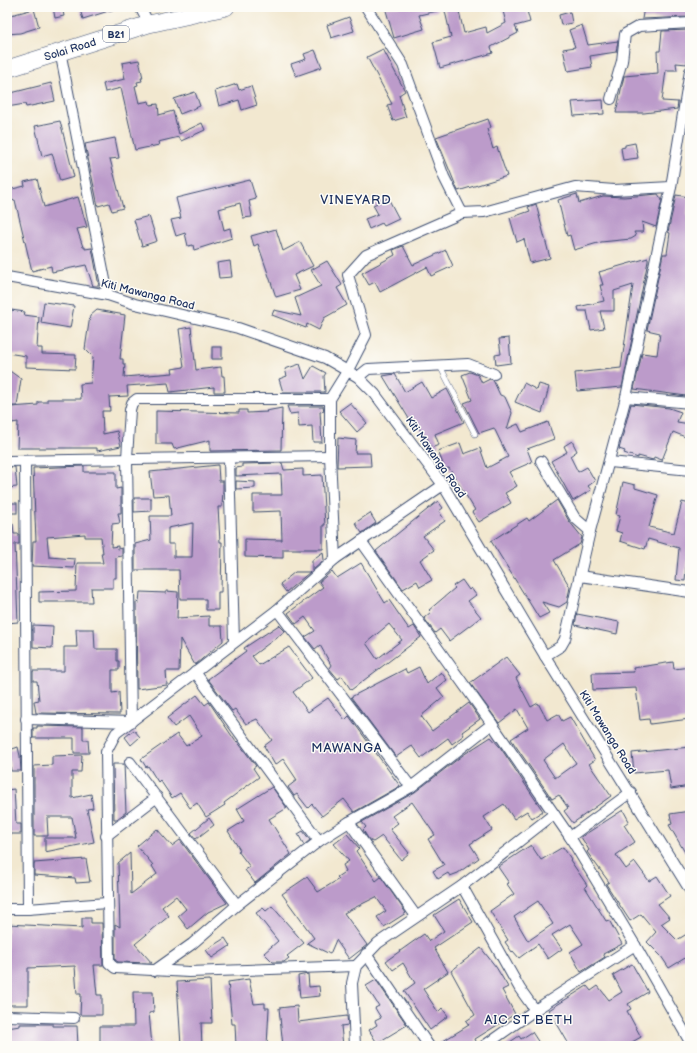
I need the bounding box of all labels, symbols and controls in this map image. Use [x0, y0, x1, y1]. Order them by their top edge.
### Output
road number: B21 [103, 26, 129, 42]
street label: Solai Road [43, 35, 98, 64]
district label: VINEYARD [320, 192, 392, 208]
street label: Kiti Mawanga Road [100, 277, 196, 312]
street label: Kiti Mawanga Road [403, 414, 469, 500]
street label: Kiti Mawanga Road [577, 688, 639, 777]
district label: MAWANGA [311, 740, 383, 756]
district label: AIC ST BETH [484, 1012, 574, 1028]

